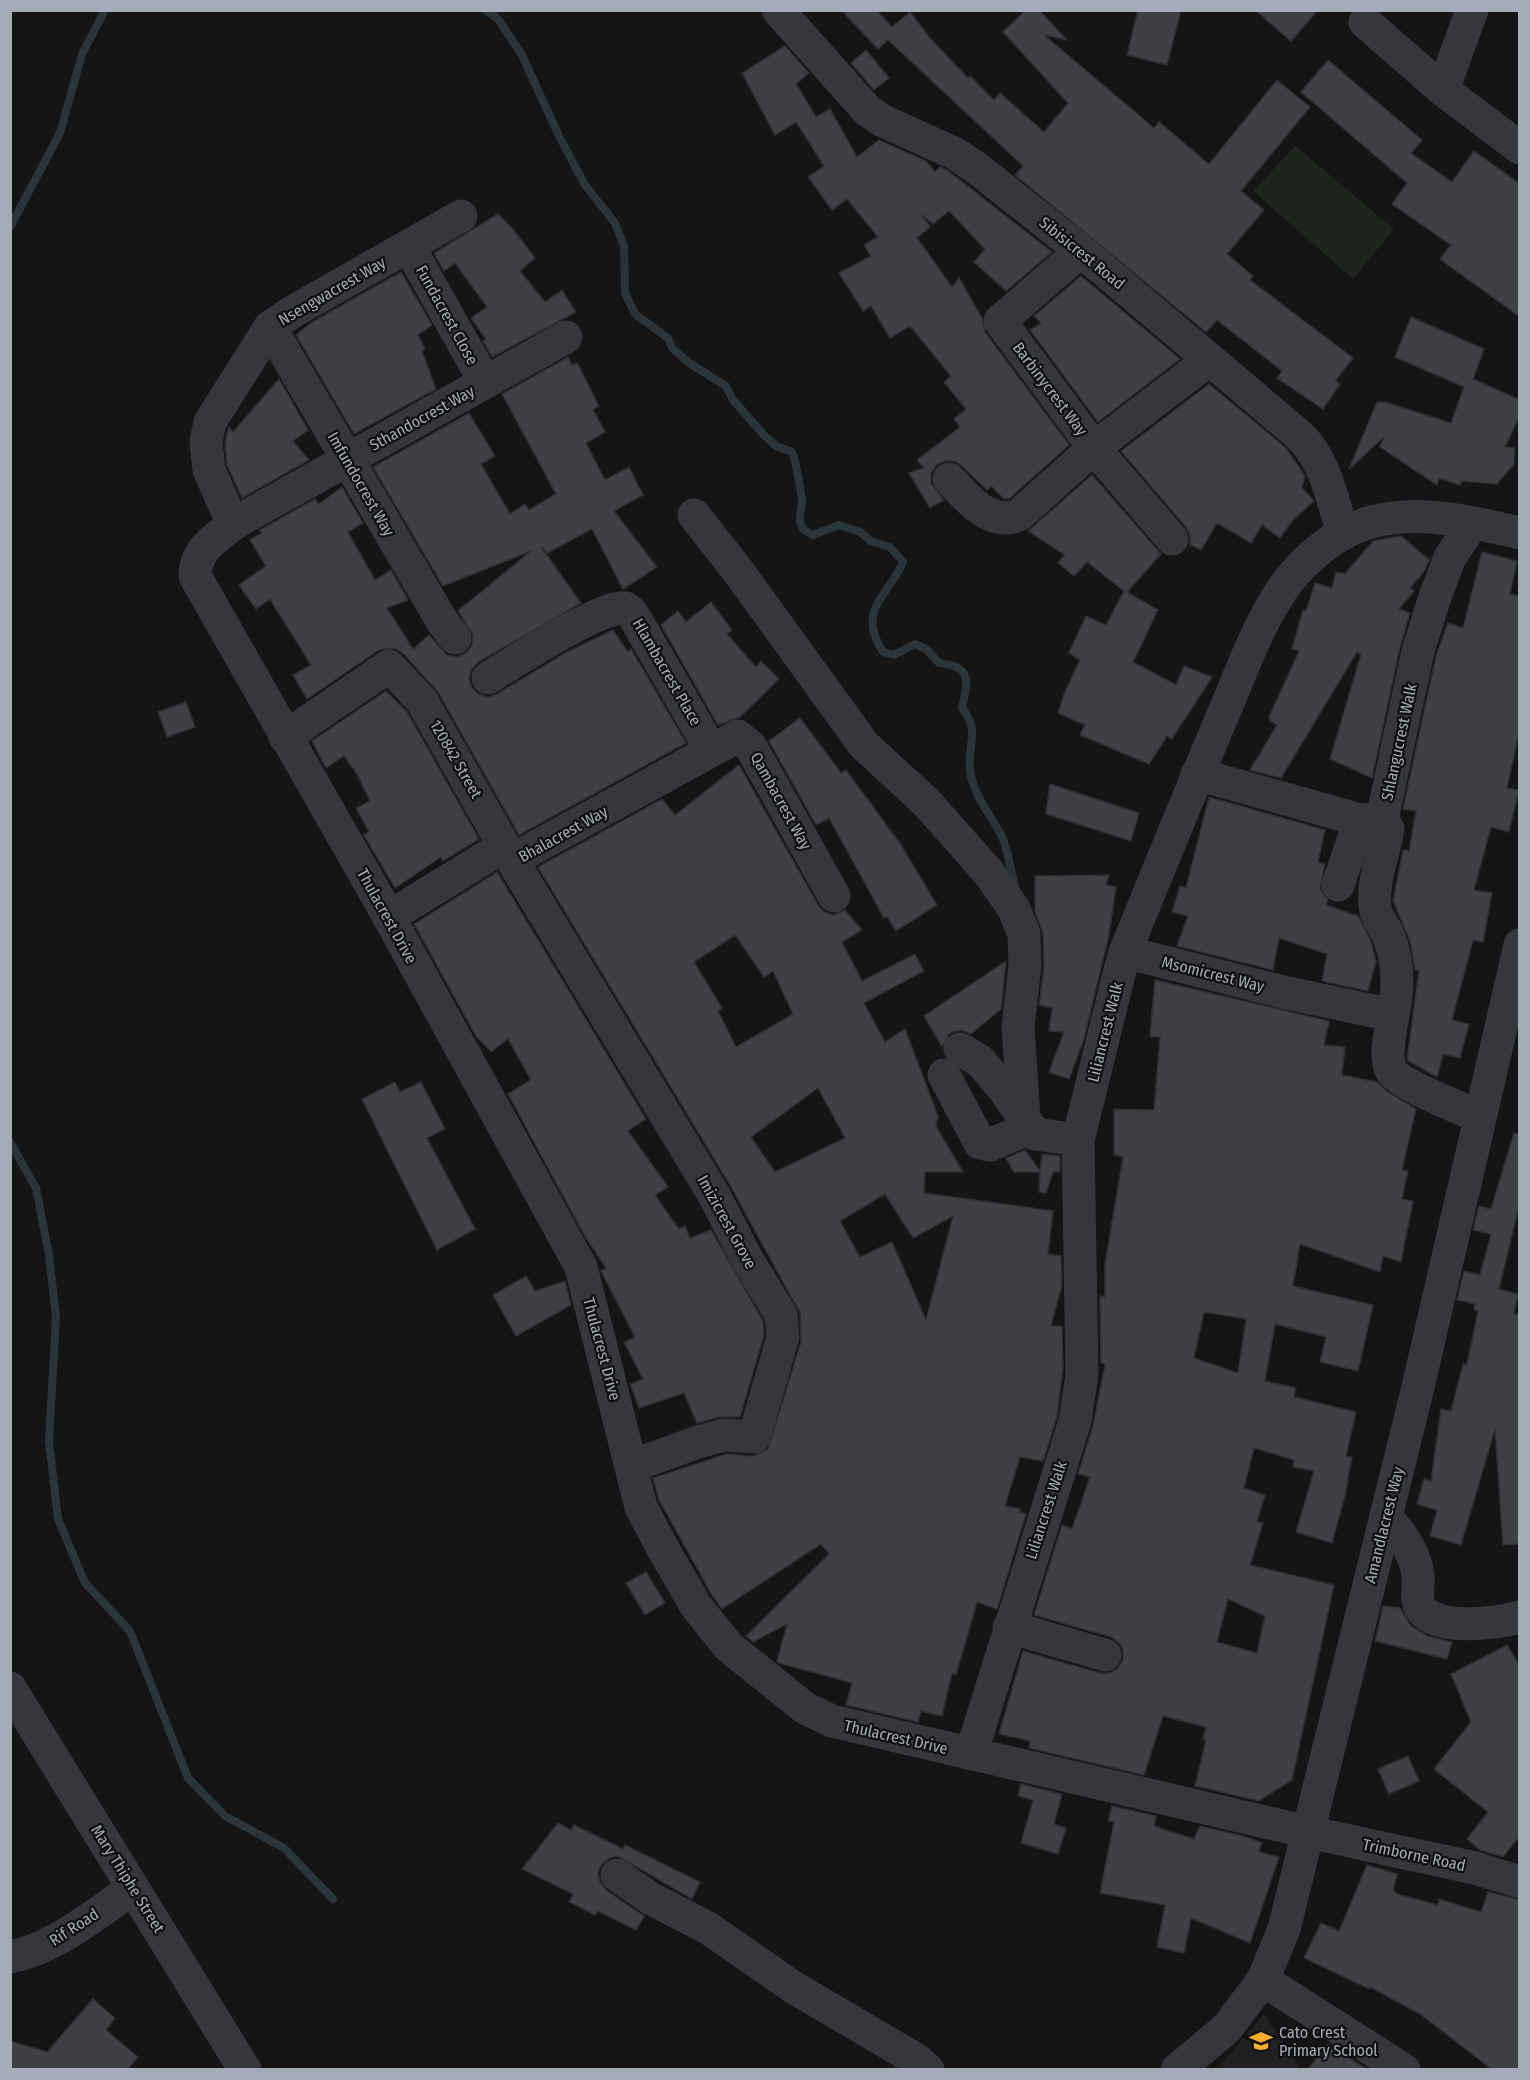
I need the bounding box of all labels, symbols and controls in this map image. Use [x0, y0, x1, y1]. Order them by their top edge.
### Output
street label: Sibisicrest Road [1036, 213, 1128, 293]
street label: Nsengwacrest Way [275, 252, 390, 329]
street label: Fundacrest Close [412, 262, 482, 368]
street label: Barbinycrest Way [1009, 339, 1092, 440]
street label: Sthandocrest Way [366, 381, 478, 455]
street label: Imfundocrest Way [323, 429, 399, 540]
street label: Hlambacrest Place [629, 615, 705, 729]
street label: Shlangucrest Walk [1377, 681, 1421, 802]
street label: 120842 Street [426, 716, 486, 802]
street label: Qambacrest Way [746, 749, 816, 854]
street label: Bhalacrest Way [515, 801, 612, 866]
street label: Thulacrest Drive [353, 865, 421, 967]
street label: Msomicrest Way [1160, 952, 1267, 996]
street label: Liliancrest Walk [1083, 980, 1127, 1084]
street label: Imizicrest Grove [693, 1172, 761, 1272]
street label: Thulacrest Drive [579, 1295, 625, 1403]
street label: Liliancrest Walk [1021, 1458, 1071, 1562]
street label: Amandlacrest Way [1360, 1464, 1408, 1585]
street label: Thulacrest Drive [842, 1716, 950, 1758]
street label: Mary Thiphe Street [87, 1822, 169, 1937]
street label: Trimborne Road [1361, 1835, 1467, 1875]
street label: Rif Road [46, 1904, 102, 1950]
place label: Cato Crest Primary School [1279, 2023, 1378, 2060]
school or university icon: Cato Crest Primary School [1248, 2028, 1274, 2054]

